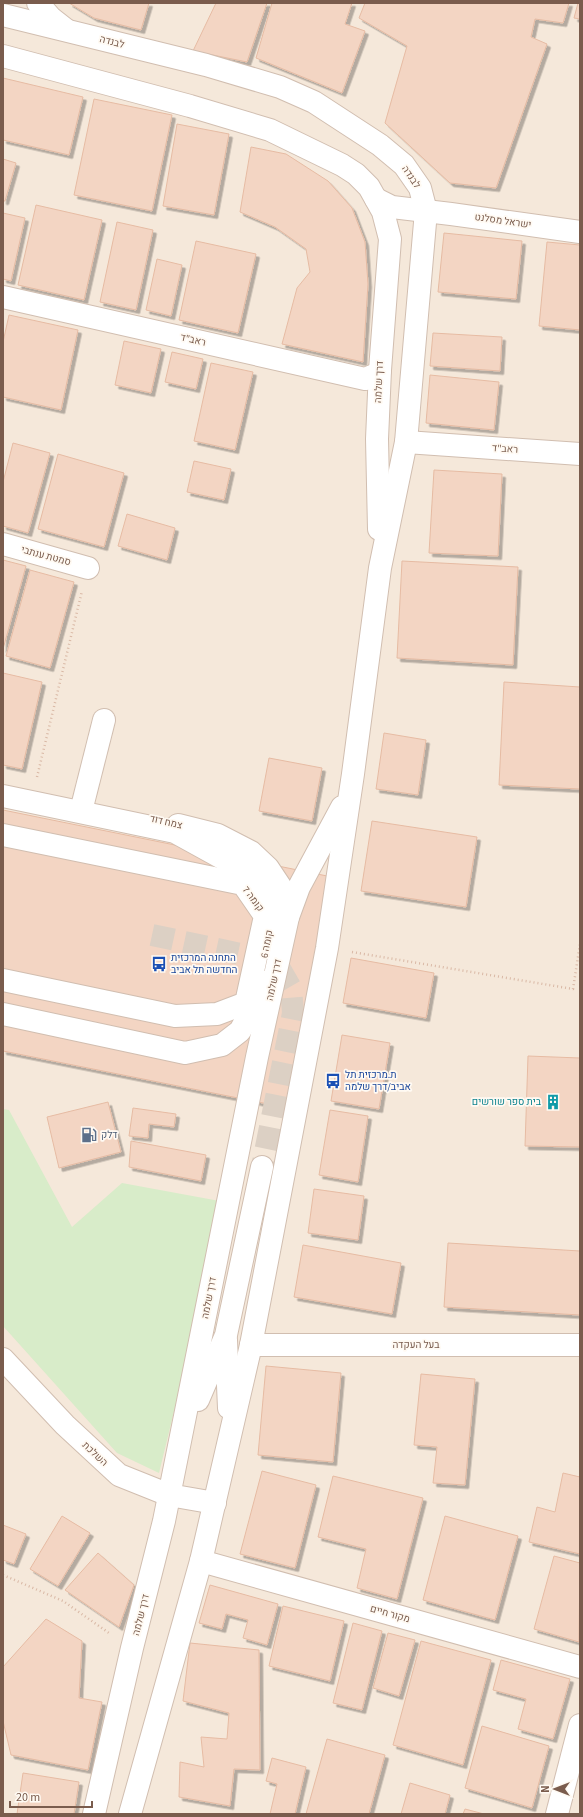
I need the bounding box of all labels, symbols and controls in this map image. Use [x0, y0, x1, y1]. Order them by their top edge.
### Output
street label: לבנדה [98, 32, 126, 52]
street label: לבנדה [398, 163, 424, 191]
street label: ישראל מסלנט [474, 210, 532, 232]
street label: ראב"ד [179, 330, 207, 350]
street label: דרך שלמה [371, 360, 387, 404]
street label: ראב"ד [492, 441, 519, 457]
street label: סמטת ענתבי [20, 543, 72, 569]
street label: צמח דוד [148, 811, 184, 833]
street label: קומה 7 [239, 883, 267, 915]
street label: קומה 6 [257, 929, 277, 959]
place label: התחנה המרכזית החדשה תל אביב [171, 951, 237, 977]
bus stop icon: התחנה המרכזית החדשה תל אביב [150, 955, 168, 973]
street label: דרך שלמה [263, 958, 285, 1002]
place label: ת.מרכזית תל אביב/דרך שלמה [345, 1068, 411, 1094]
bus stop icon: ת.מרכזית תל אביב/דרך שלמה [324, 1072, 342, 1090]
building icon: בית ספר שורשים [544, 1093, 562, 1111]
place label: בית ספר שורשים [472, 1095, 542, 1109]
fuel station icon: דלק [80, 1126, 98, 1144]
place label: דלק [101, 1128, 118, 1142]
street label: דרך שלמה [198, 1276, 220, 1320]
street label: בעל העקדה [392, 1338, 440, 1352]
street label: השלכת [79, 1438, 111, 1470]
street label: דרך שלמה [129, 1593, 153, 1637]
street label: מקור חיים [368, 1602, 412, 1626]
north arrow [535, 1769, 575, 1809]
scale bar [10, 1783, 92, 1809]
text: N [538, 1785, 553, 1793]
text: 20 m [16, 1789, 40, 1806]

